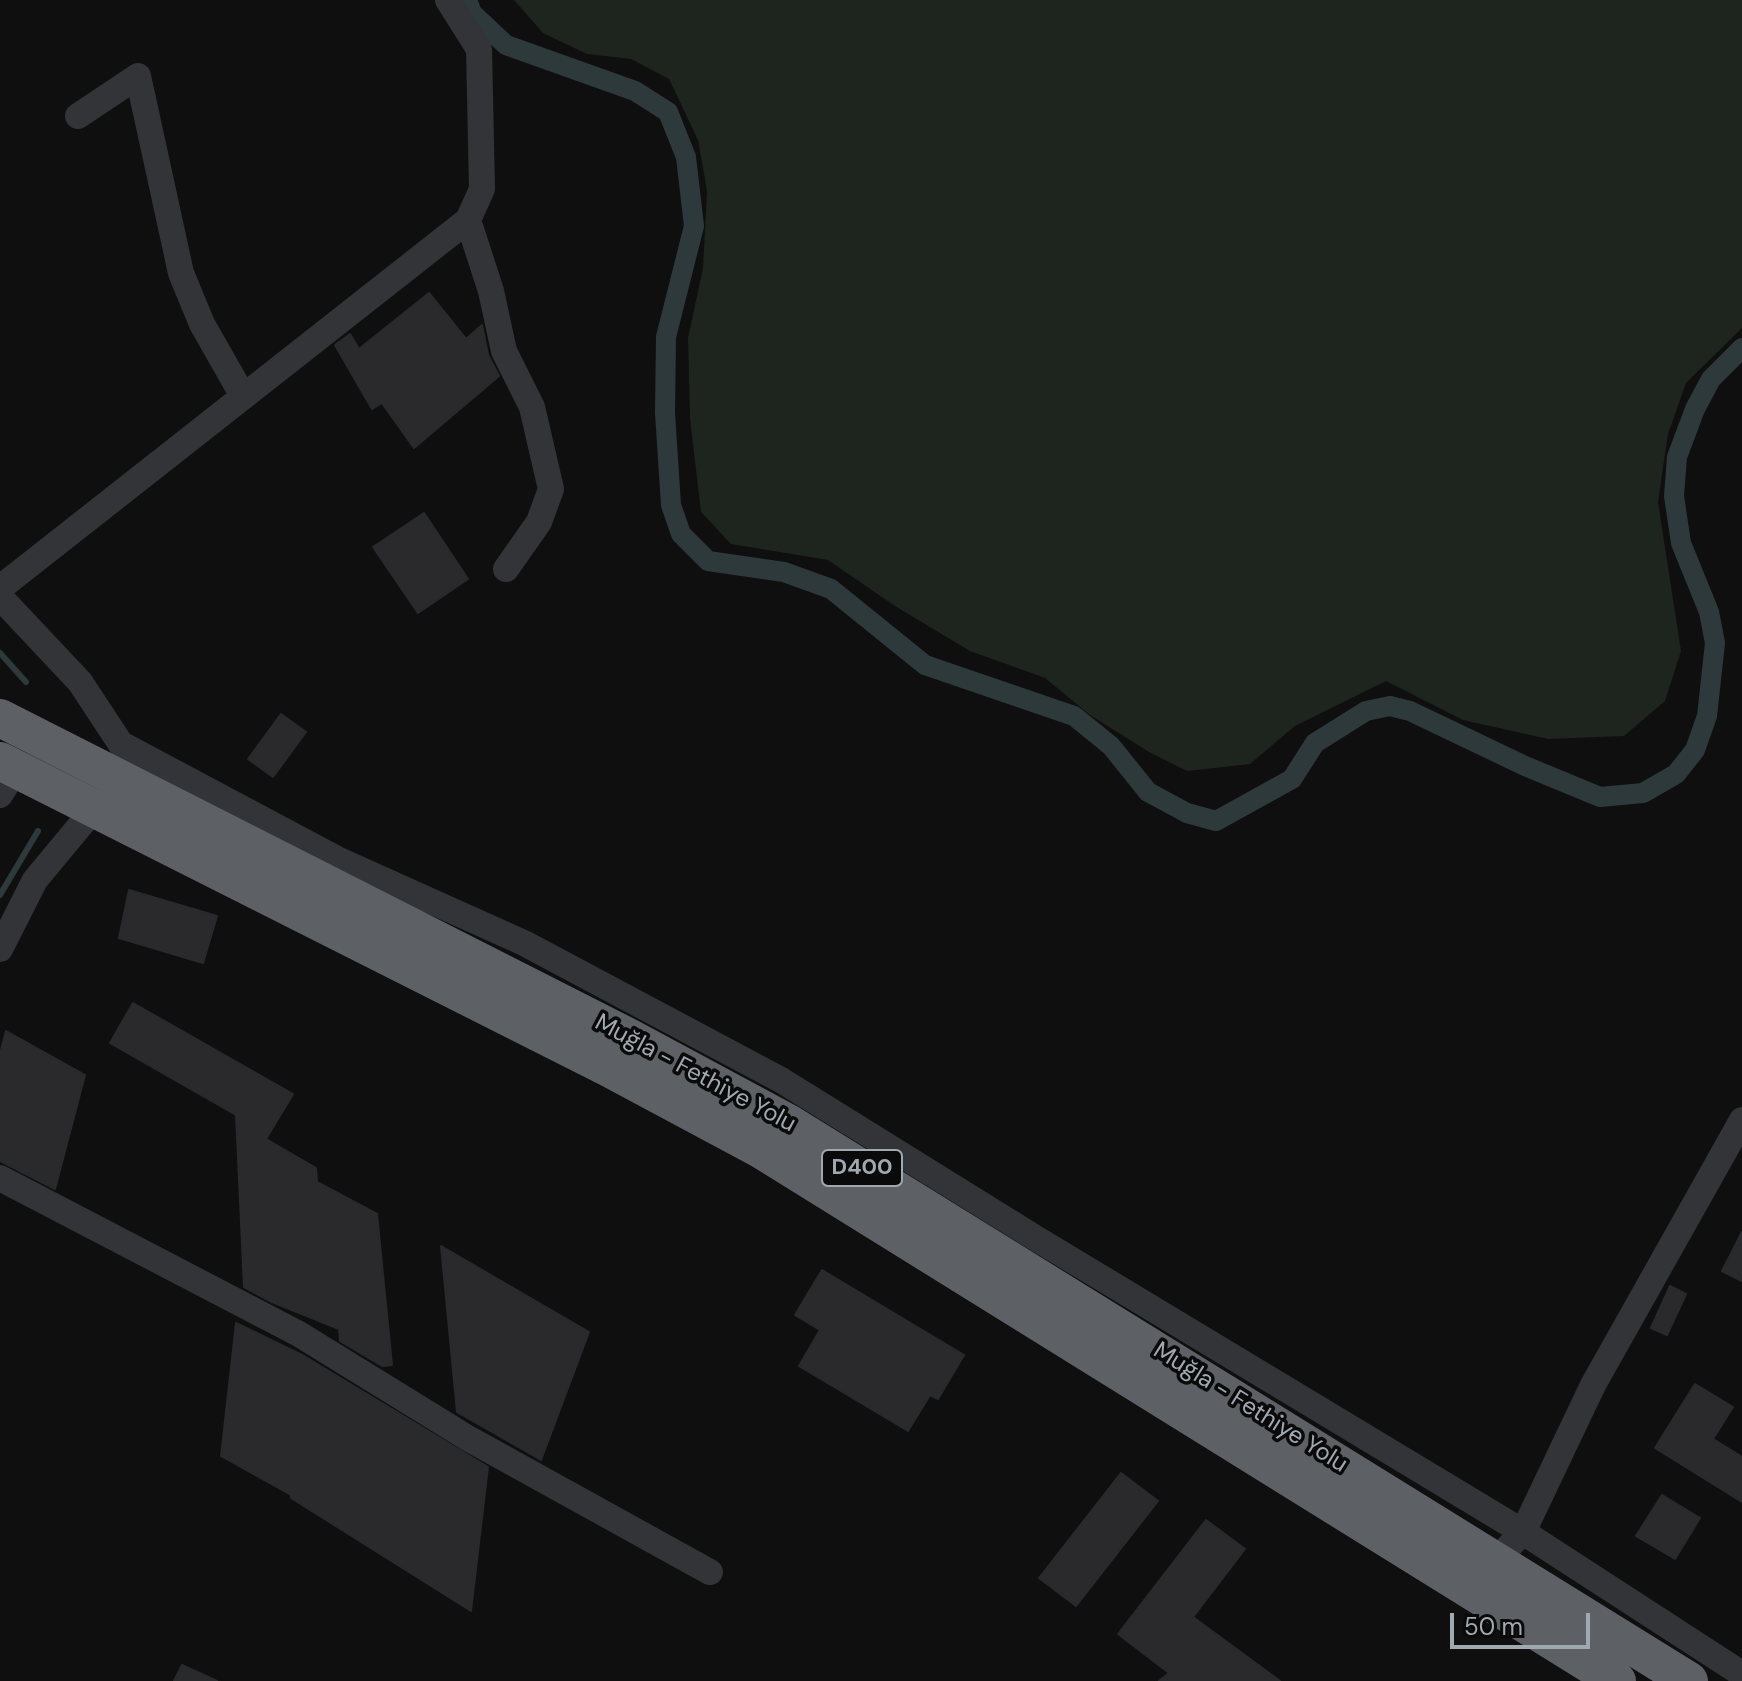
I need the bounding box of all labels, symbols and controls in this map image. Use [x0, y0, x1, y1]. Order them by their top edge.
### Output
street label: Muğla - Fethiye Yolu [590, 1009, 800, 1139]
road number: D400 [822, 1150, 902, 1186]
street label: Muğla - Fethiye Yolu [1148, 1337, 1352, 1479]
scale bar [1454, 1597, 1594, 1647]
text: 50 m [1464, 1611, 1523, 1642]

